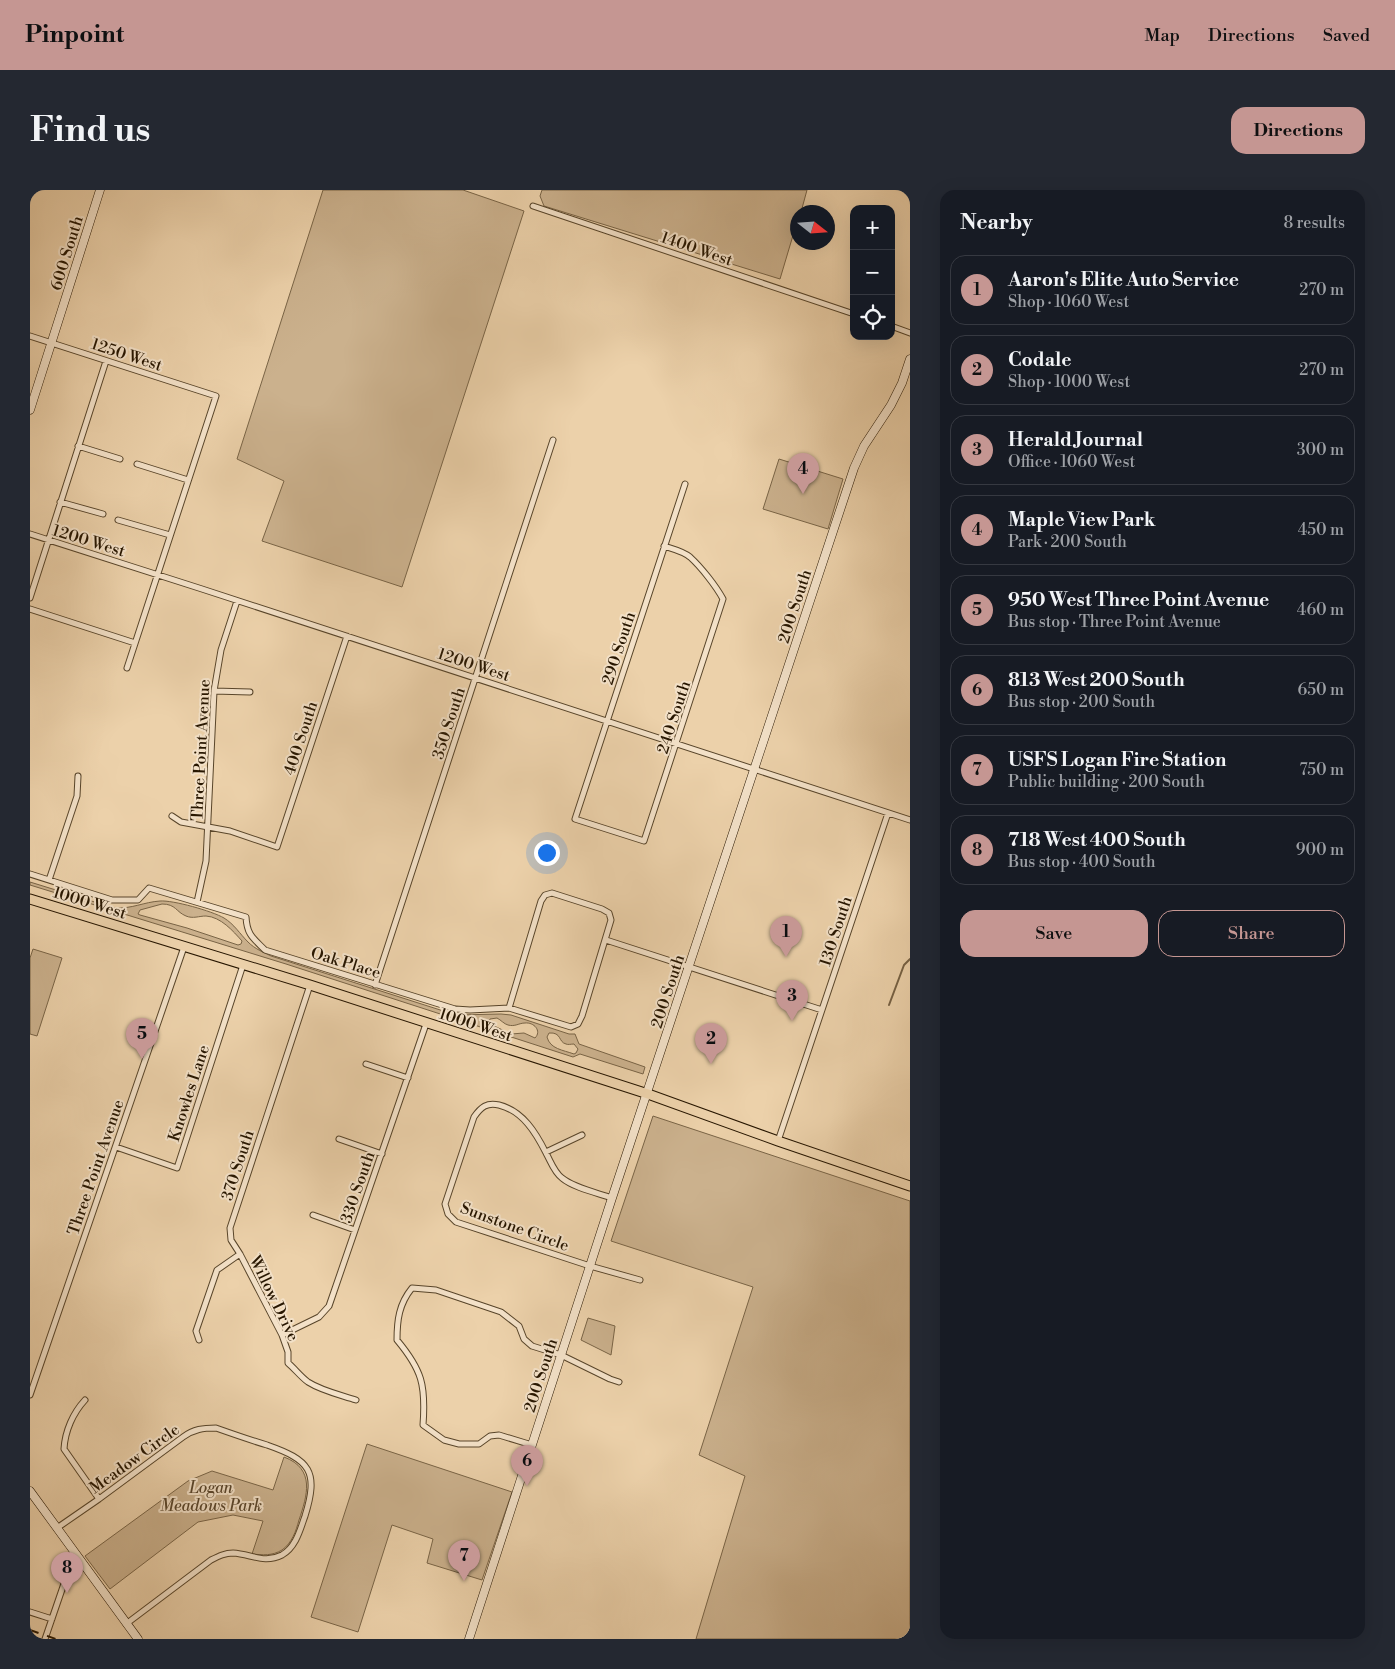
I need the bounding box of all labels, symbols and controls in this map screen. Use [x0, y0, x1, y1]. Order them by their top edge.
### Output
text: Pinpoint [25, 20, 124, 50]
text: Map [1144, 24, 1180, 47]
text: Directions [1208, 24, 1295, 47]
text: Saved [1323, 24, 1370, 47]
button: Directions [1231, 107, 1365, 154]
text: Find us [30, 109, 150, 152]
north arrow [790, 205, 835, 250]
map controls [850, 205, 895, 340]
button: + [850, 205, 895, 250]
text: Nearby [960, 210, 1033, 236]
street label: 600 South [46, 213, 88, 293]
text: 8 results [1283, 213, 1345, 233]
street label: 1400 West [658, 227, 736, 271]
button: − [850, 250, 895, 295]
text: Aaron's Elite Auto Service [1008, 268, 1239, 292]
text: 1 [973, 280, 981, 300]
text: 270 m [1299, 280, 1344, 300]
text: Shop · 1060 West [1008, 292, 1129, 312]
button: locate [850, 295, 895, 340]
street label: 1250 West [89, 334, 165, 376]
text: Codale [1008, 348, 1071, 372]
text: 2 [972, 360, 982, 380]
text: 270 m [1299, 360, 1344, 380]
text: Shop · 1000 West [1008, 372, 1130, 392]
text: Herald Journal [1008, 428, 1143, 452]
text: 3 [972, 440, 982, 460]
text: 300 m [1297, 440, 1344, 460]
text: Office · 1060 West [1008, 452, 1135, 472]
pin: 4 [787, 453, 819, 494]
text: Maple View Park [1008, 508, 1156, 532]
street label: 1200 West [50, 520, 128, 562]
text: 4 [972, 520, 982, 540]
text: 450 m [1298, 520, 1344, 540]
text: Park · 200 South [1008, 532, 1127, 552]
street label: 200 South [774, 566, 816, 646]
text: 950 West Three Point Avenue [1008, 588, 1269, 612]
text: 5 [972, 600, 982, 620]
text: 460 m [1297, 600, 1344, 620]
street label: 290 South [598, 609, 640, 687]
text: Bus stop · Three Point Avenue [1008, 612, 1221, 632]
street label: 1200 West [435, 644, 513, 686]
text: 813 West 200 South [1008, 668, 1185, 692]
street label: 240 South [653, 678, 695, 756]
street label: Three Point Avenue [187, 679, 215, 822]
text: 6 [972, 680, 982, 700]
text: 650 m [1298, 680, 1344, 700]
street label: 350 South [428, 684, 470, 762]
text: Bus stop · 200 South [1008, 692, 1155, 712]
street label: 400 South [280, 698, 322, 778]
text: USFS Logan Fire Station [1008, 748, 1227, 772]
text: 7 [972, 760, 982, 780]
text: 750 m [1300, 760, 1344, 780]
text: Public building · 200 South [1008, 772, 1205, 792]
text: 718 West 400 South [1008, 828, 1186, 852]
your location [534, 840, 560, 866]
text: 8 [972, 840, 982, 860]
text: 900 m [1296, 840, 1344, 860]
text: Bus stop · 400 South [1008, 852, 1156, 872]
street label: 1000 West [51, 882, 129, 924]
street label: 130 South [815, 893, 857, 969]
button: Save [960, 910, 1148, 957]
button: Share [1158, 910, 1345, 957]
pin: 1 [770, 916, 802, 957]
street label: Oak Place [308, 943, 383, 983]
street label: 200 South [647, 951, 689, 1031]
pin: 3 [776, 980, 808, 1021]
street label: 1000 West [437, 1004, 515, 1046]
pin: 5 [126, 1018, 158, 1059]
pin: 2 [695, 1023, 727, 1064]
street label: Knowles Lane [164, 1043, 214, 1144]
street label: Three Point Avenue [63, 1097, 129, 1238]
street label: 370 South [217, 1127, 259, 1203]
street label: 330 South [336, 1149, 380, 1226]
street label: Sunstone Circle [458, 1198, 572, 1256]
street label: Willow Drive [244, 1252, 303, 1344]
street label: 200 South [520, 1335, 562, 1415]
street label: Meadow Circle [86, 1420, 183, 1498]
pin: 6 [511, 1445, 543, 1486]
park label: Logan Meadows Park [160, 1478, 262, 1516]
pin: 7 [448, 1540, 480, 1581]
pin: 8 [51, 1552, 83, 1593]

